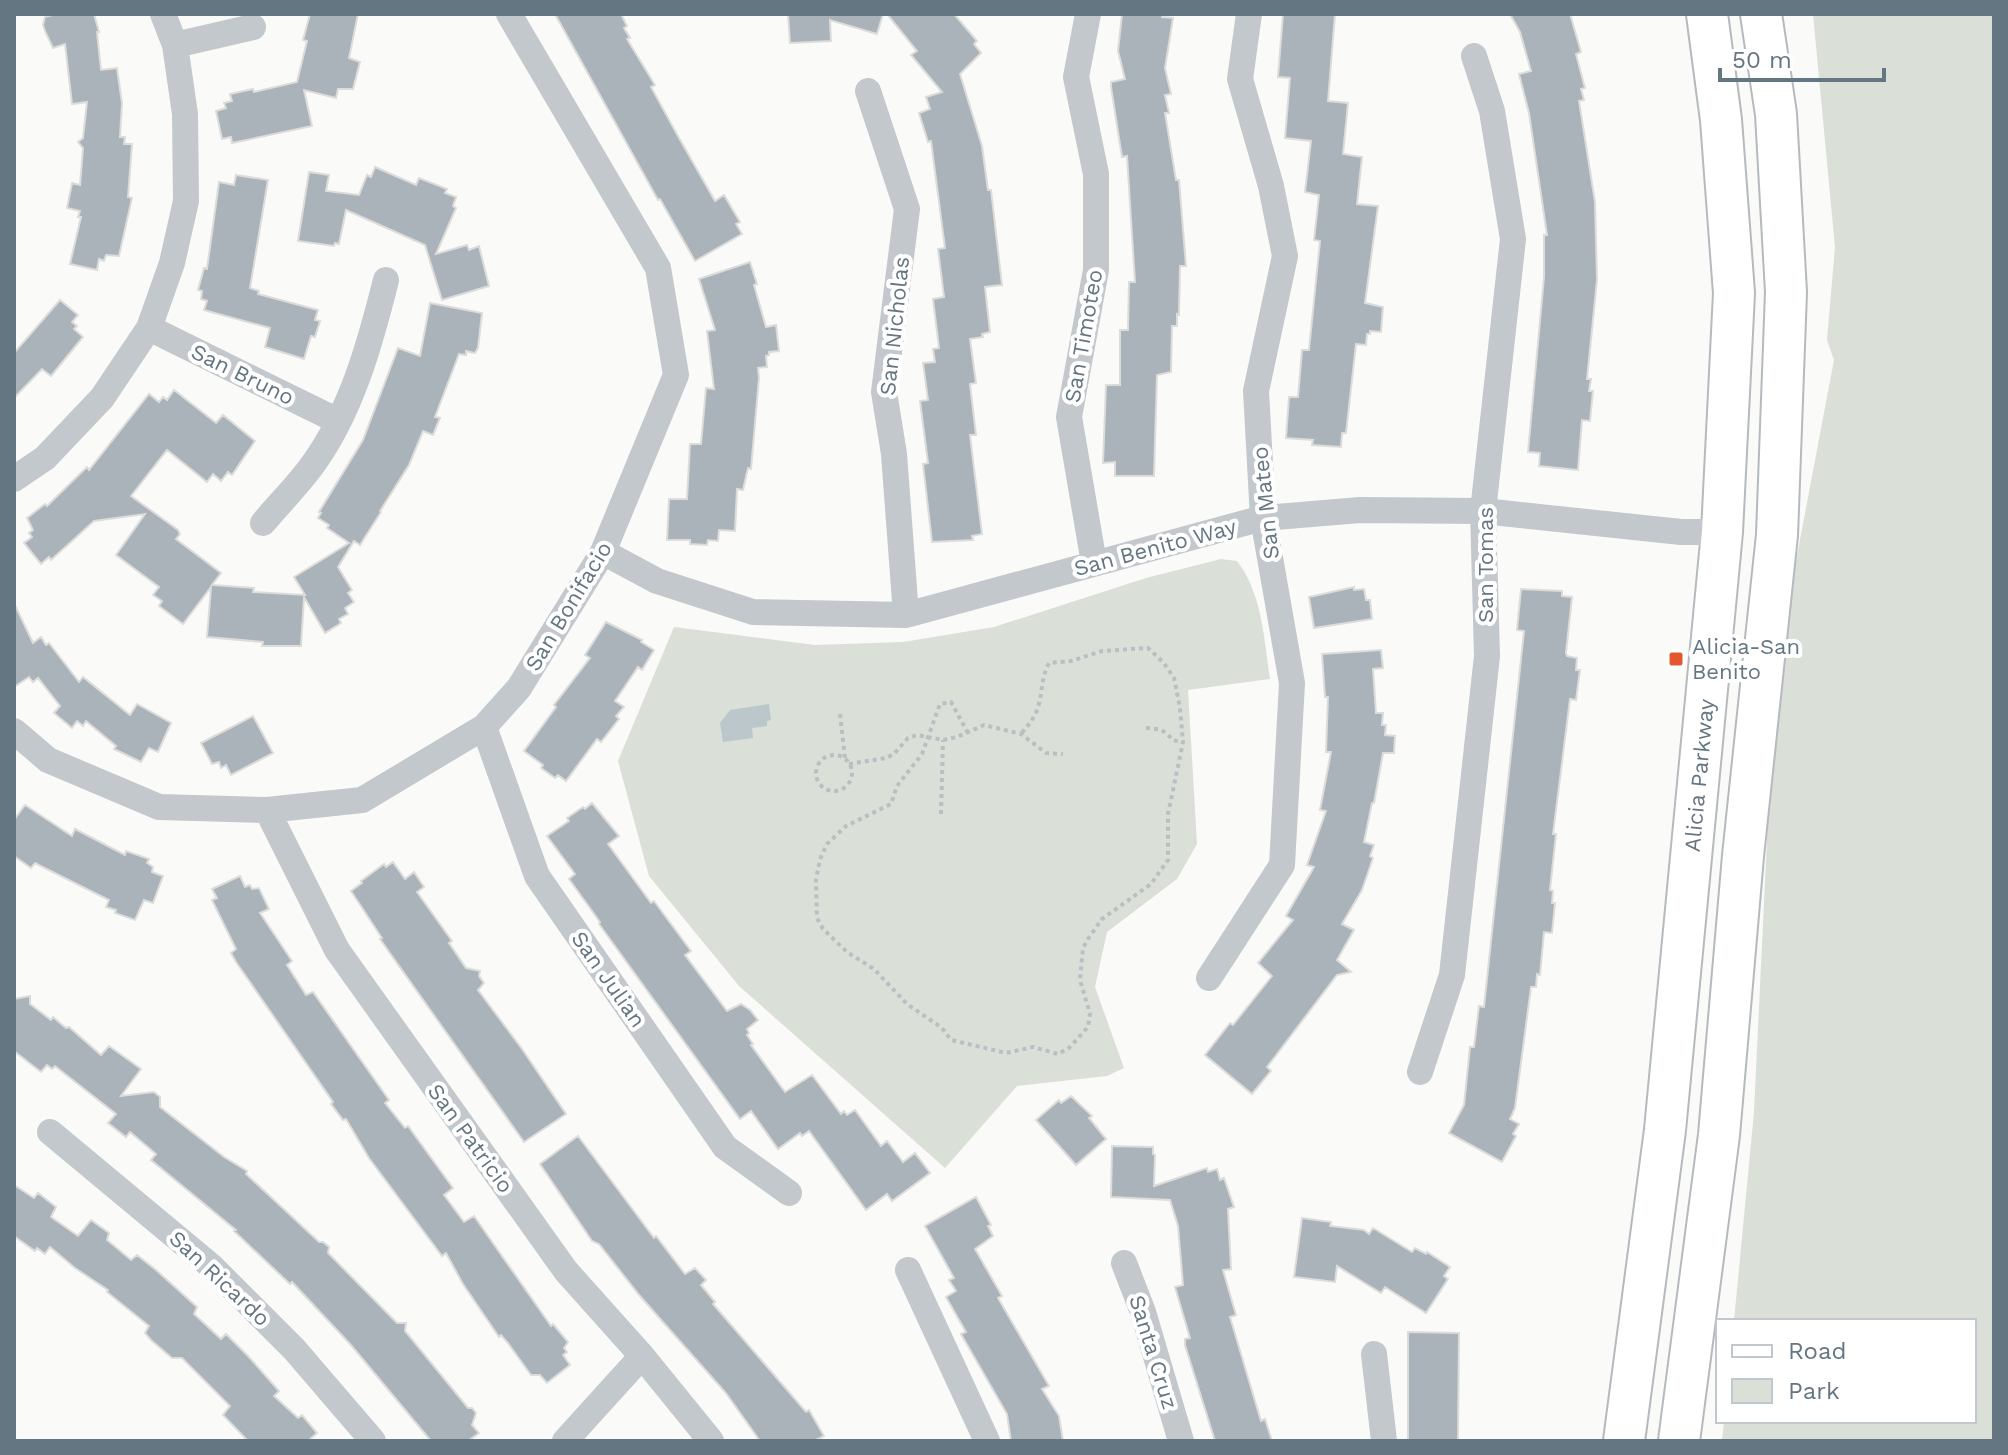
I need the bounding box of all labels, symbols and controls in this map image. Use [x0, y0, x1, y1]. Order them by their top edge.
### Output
scale bar [1720, 32, 1884, 82]
text: 50 m [1732, 46, 1792, 74]
street label: San Nicholas [875, 255, 914, 397]
street label: San Timoteo [1059, 268, 1108, 405]
street label: San Bruno [187, 339, 298, 410]
street label: San Mateo [1247, 445, 1284, 561]
street label: San Tomas [1473, 507, 1498, 623]
street label: San Benito Way [1071, 514, 1240, 581]
street label: San Bonifacio [520, 537, 617, 675]
place label: Alicia-San Benito [1692, 634, 1800, 684]
marker: Alicia-San Benito [1667, 650, 1685, 668]
street label: Alicia Parkway [1680, 697, 1719, 853]
street label: San Julian [566, 926, 651, 1032]
street label: San Patricio [423, 1079, 518, 1198]
street label: San Ricardo [164, 1226, 275, 1331]
street label: Santa Cruz [1124, 1292, 1183, 1412]
legend [1716, 1319, 1976, 1423]
text: Road [1788, 1337, 1847, 1365]
text: Park [1788, 1377, 1840, 1405]

